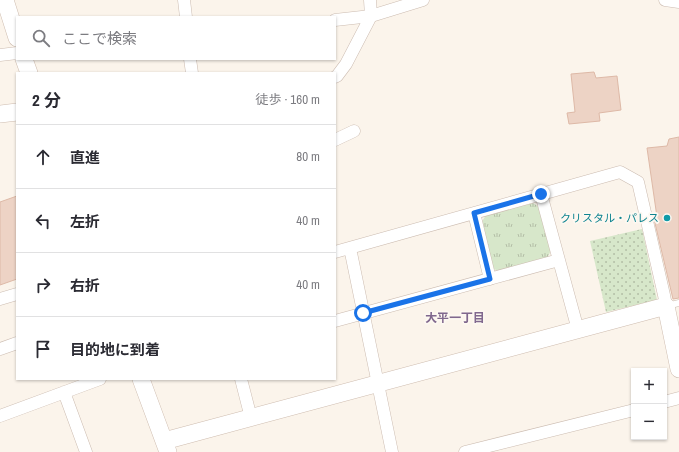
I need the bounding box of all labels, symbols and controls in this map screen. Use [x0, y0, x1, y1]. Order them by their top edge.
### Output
search box [16, 16, 336, 60]
icon: search [30, 27, 52, 49]
text: ここで検索 [62, 28, 137, 49]
text: 2 分 [32, 88, 61, 111]
text: 徒歩 · 160 m [255, 91, 320, 108]
icon: ahead [32, 146, 54, 168]
text: 直進 [70, 147, 100, 168]
text: 80 m [296, 148, 320, 165]
route end [532, 185, 550, 203]
icon: left [32, 210, 54, 232]
text: 左折 [70, 211, 100, 232]
place label: クリスタル・パレス [560, 211, 659, 225]
text: 40 m [296, 212, 320, 229]
marker: クリスタル・パレス [662, 213, 672, 223]
icon: right [32, 274, 54, 296]
text: 右折 [70, 275, 100, 296]
text: 40 m [296, 276, 320, 293]
route start [354, 304, 372, 322]
district label: 大平一丁目 [425, 310, 485, 326]
icon: arrive [32, 338, 54, 360]
text: 目的地に到着 [70, 339, 160, 360]
map controls [631, 368, 667, 440]
button: + [631, 368, 667, 404]
button: − [631, 404, 667, 440]

